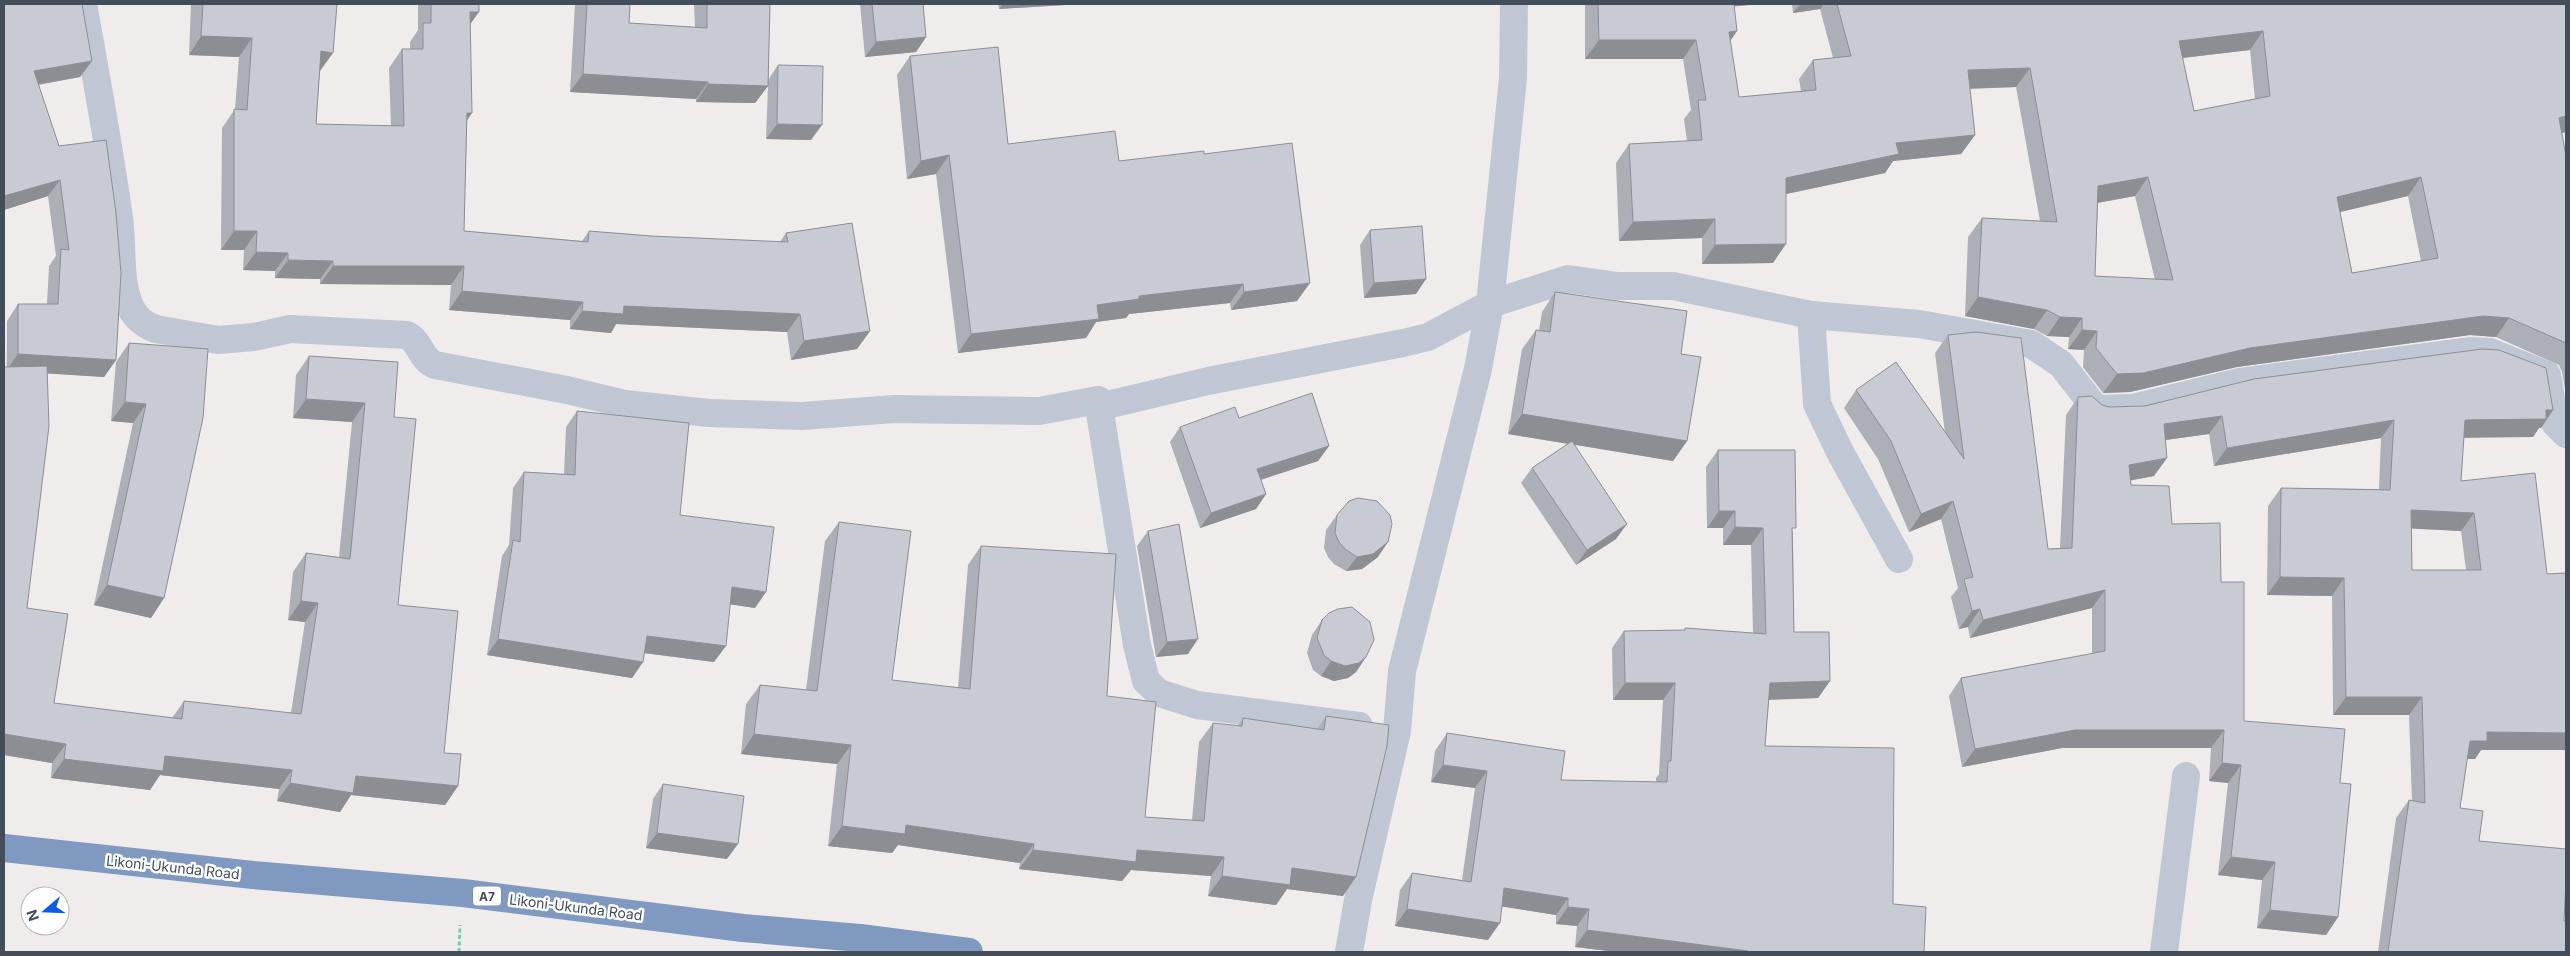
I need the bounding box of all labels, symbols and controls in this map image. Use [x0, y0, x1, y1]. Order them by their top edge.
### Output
street label: Likoni-Ukunda Road [105, 852, 241, 882]
north arrow [20, 886, 70, 936]
road number: A7 [473, 886, 501, 906]
street label: Likoni-Ukunda Road [508, 890, 644, 924]
text: N [22, 908, 42, 923]

